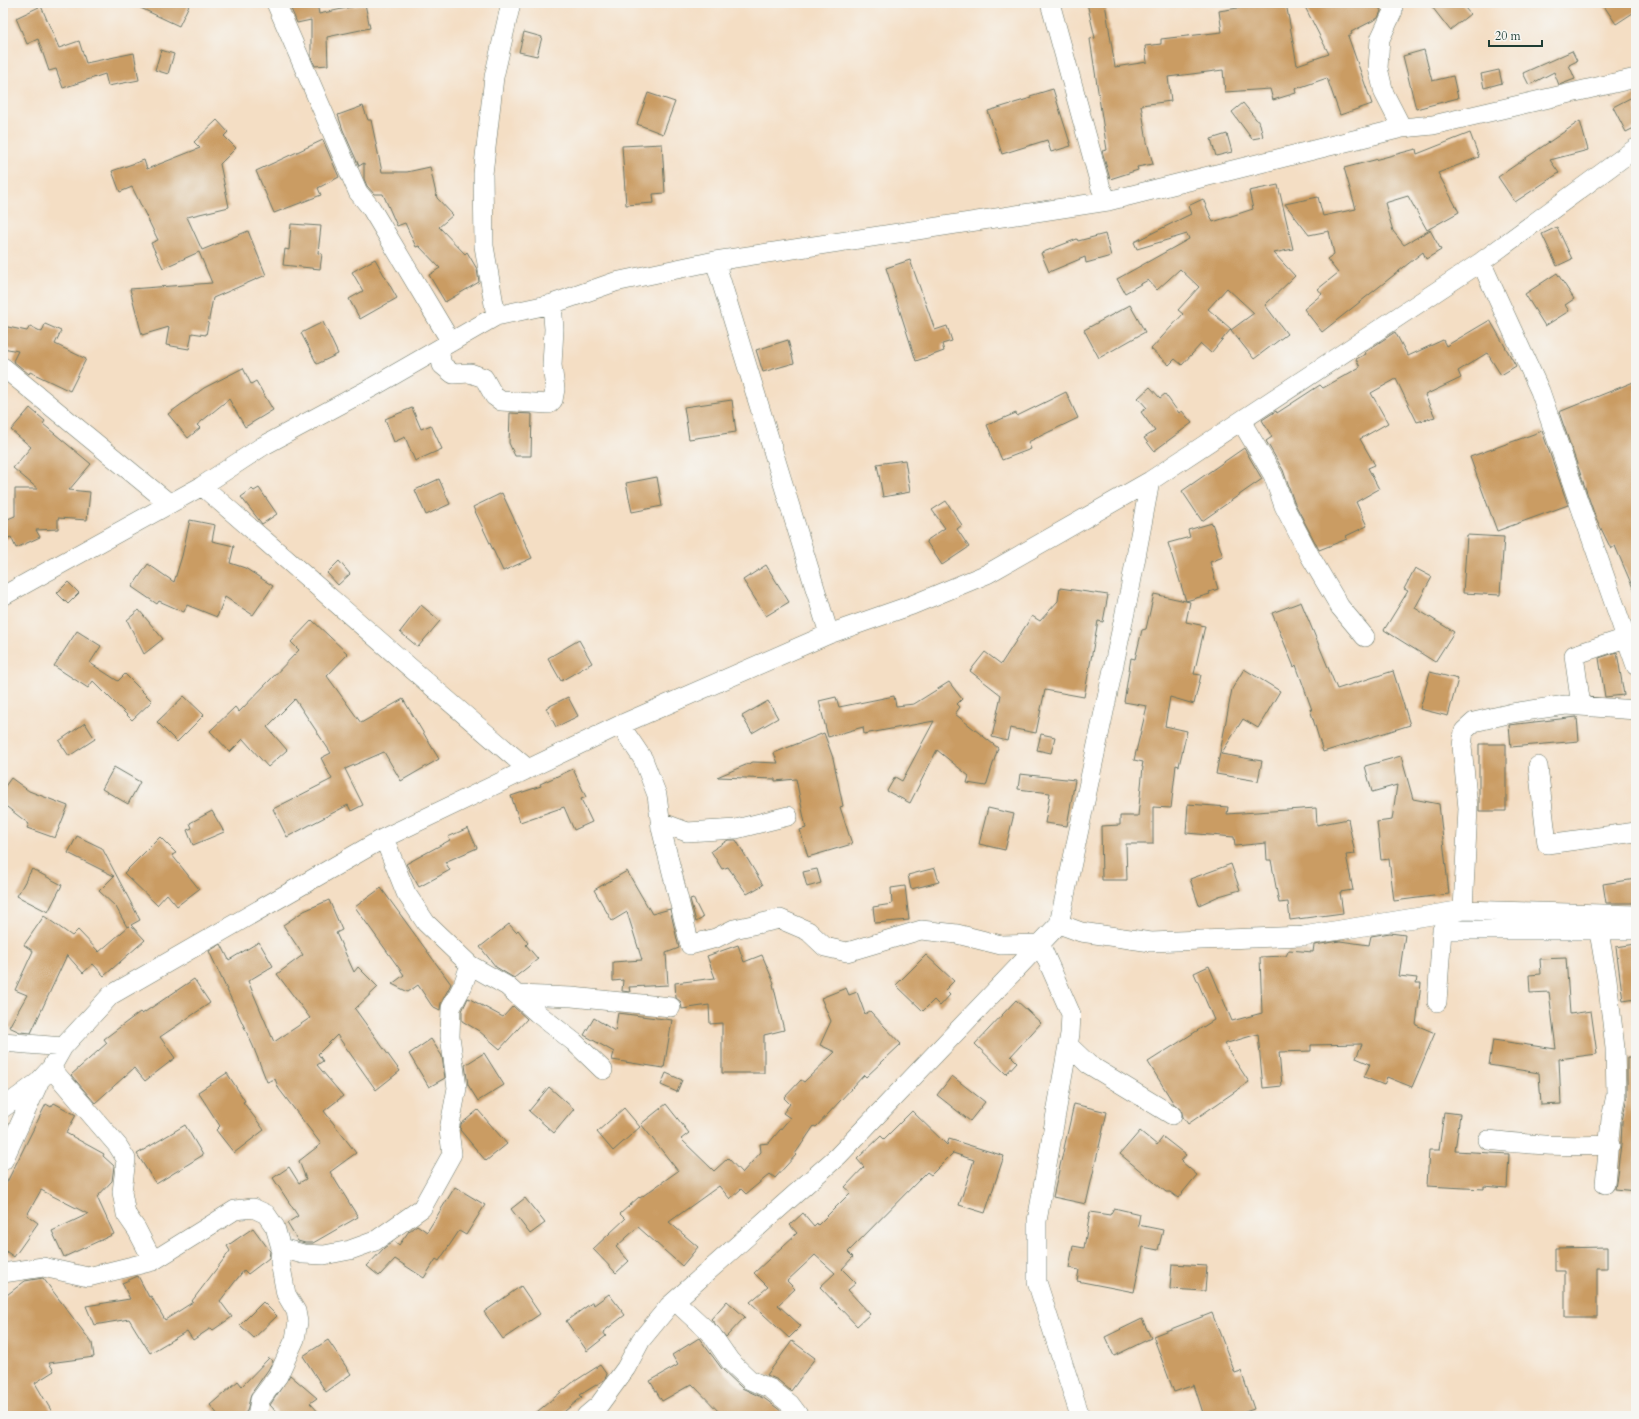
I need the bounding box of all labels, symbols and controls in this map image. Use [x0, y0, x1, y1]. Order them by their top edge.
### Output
scale bar [1489, 22, 1542, 48]
text: 20 m [1495, 28, 1522, 44]

